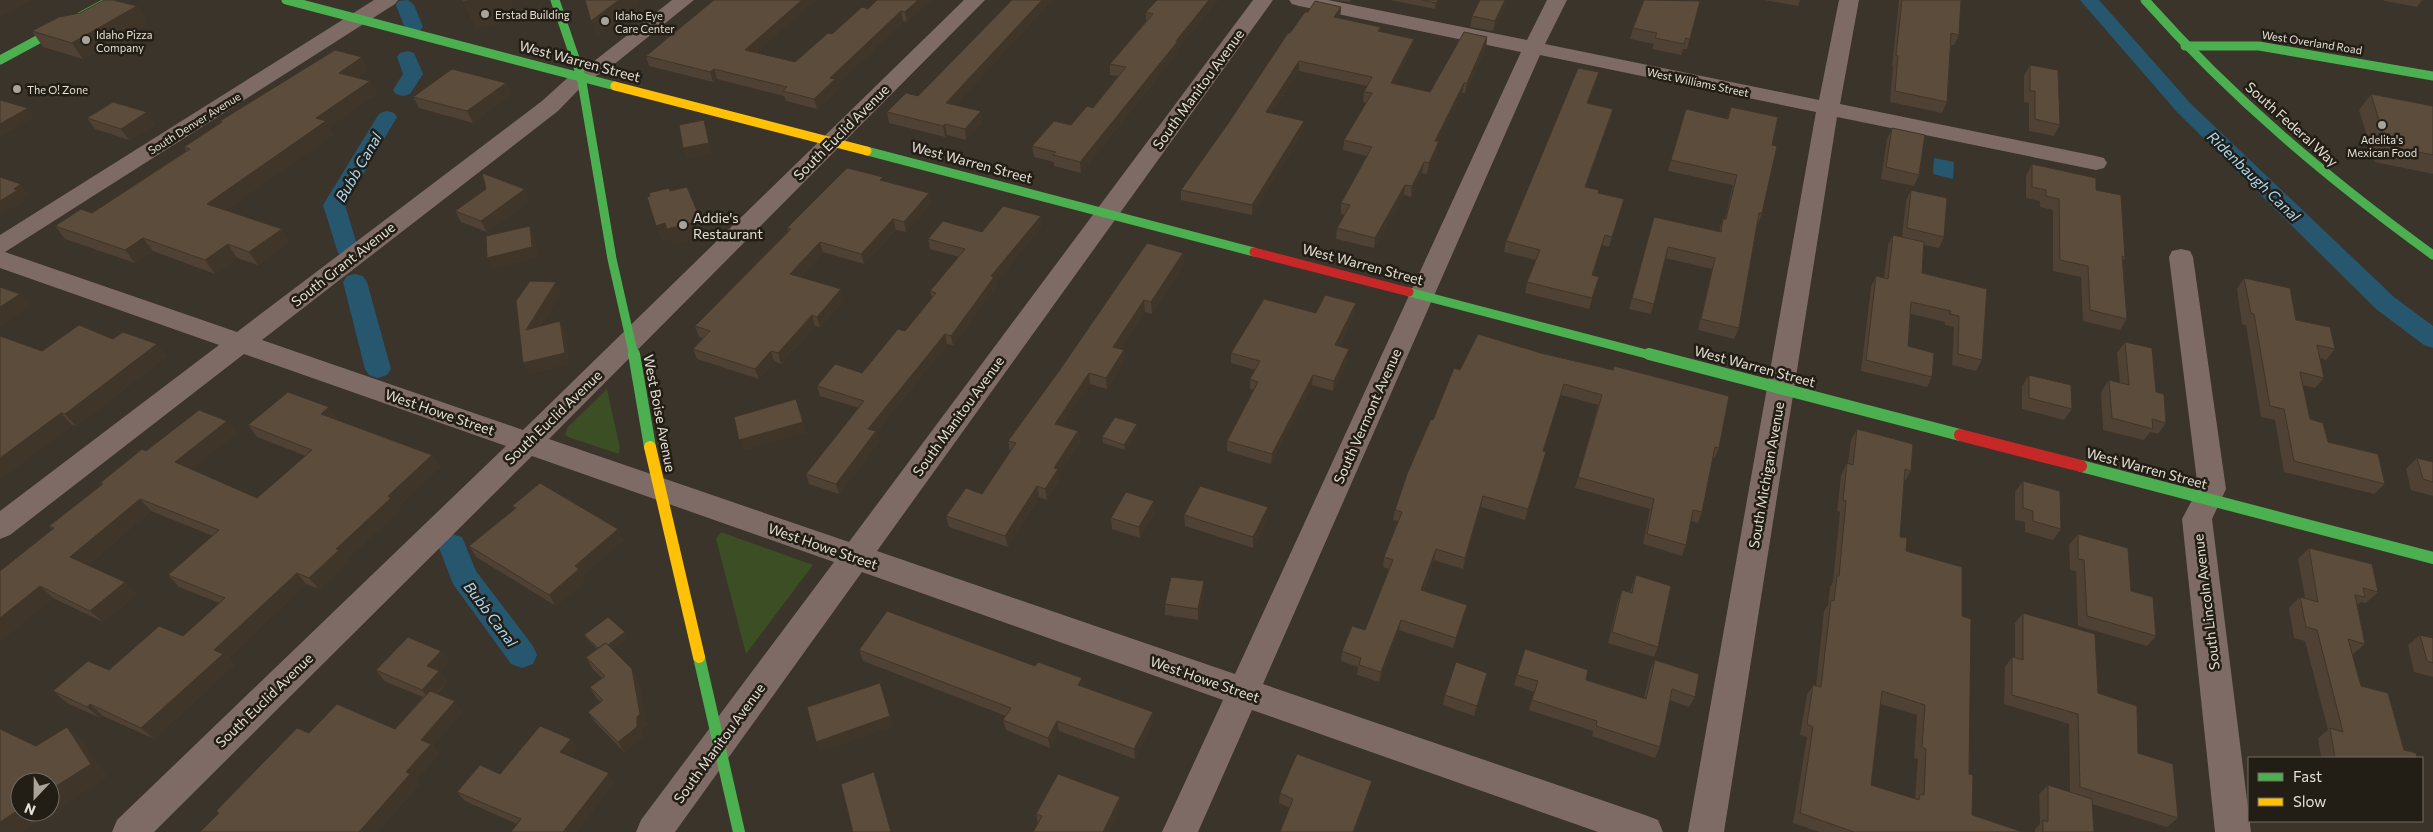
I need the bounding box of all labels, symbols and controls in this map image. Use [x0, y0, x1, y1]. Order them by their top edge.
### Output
marker: Erstad Building [479, 8, 491, 20]
place label: Erstad Building [495, 8, 570, 21]
place label: Idaho Eye Care Center [615, 9, 675, 35]
marker: Idaho Eye Care Center [599, 15, 611, 27]
street label: South Manitou Avenue [1149, 26, 1247, 152]
place label: Idaho Pizza Company [96, 28, 153, 54]
street label: West Overland Road [2261, 28, 2363, 56]
marker: Idaho Pizza Company [80, 34, 92, 46]
street label: West Warren Street [517, 37, 643, 85]
street label: West Williams Street [1646, 65, 1751, 99]
street label: South Federal Way [2242, 78, 2342, 170]
street label: South Euclid Avenue [790, 81, 892, 183]
marker: The O! Zone [11, 83, 23, 95]
place label: The O! Zone [27, 83, 88, 96]
street label: South Denver Avenue [145, 89, 243, 157]
marker: Adelita's Mexican Food [2376, 119, 2388, 131]
water label: Ridenbaugh Canal [2204, 127, 2305, 226]
water label: Bubb Canal [331, 128, 386, 205]
place label: Adelita's Mexican Food [2347, 133, 2417, 159]
street label: West Warren Street [909, 138, 1035, 186]
place label: Addie's Restaurant [693, 209, 763, 242]
street label: South Grant Avenue [288, 218, 398, 310]
marker: Addie's Restaurant [677, 219, 689, 231]
street label: West Warren Street [1300, 240, 1426, 288]
street label: West Warren Street [1692, 342, 1818, 390]
street label: South Vermont Avenue [1330, 346, 1404, 486]
street label: West Boise Avenue [640, 353, 680, 473]
street label: South Manitou Avenue [909, 353, 1007, 479]
street label: South Euclid Avenue [501, 366, 605, 468]
street label: West Howe Street [383, 385, 497, 439]
street label: South Michigan Avenue [1745, 400, 1787, 550]
street label: West Warren Street [2084, 444, 2210, 492]
street label: West Howe Street [766, 519, 880, 573]
street label: South Lincoln Avenue [2189, 533, 2223, 671]
water label: Bubb Canal [461, 578, 522, 651]
street label: South Euclid Avenue [212, 649, 316, 751]
street label: West Howe Street [1148, 652, 1262, 706]
street label: South Manitou Avenue [670, 680, 768, 806]
legend [2248, 757, 2423, 822]
text: Fast [2293, 767, 2322, 785]
north arrow [10, 772, 60, 822]
text: Slow [2293, 792, 2326, 810]
text: N [22, 800, 38, 819]

